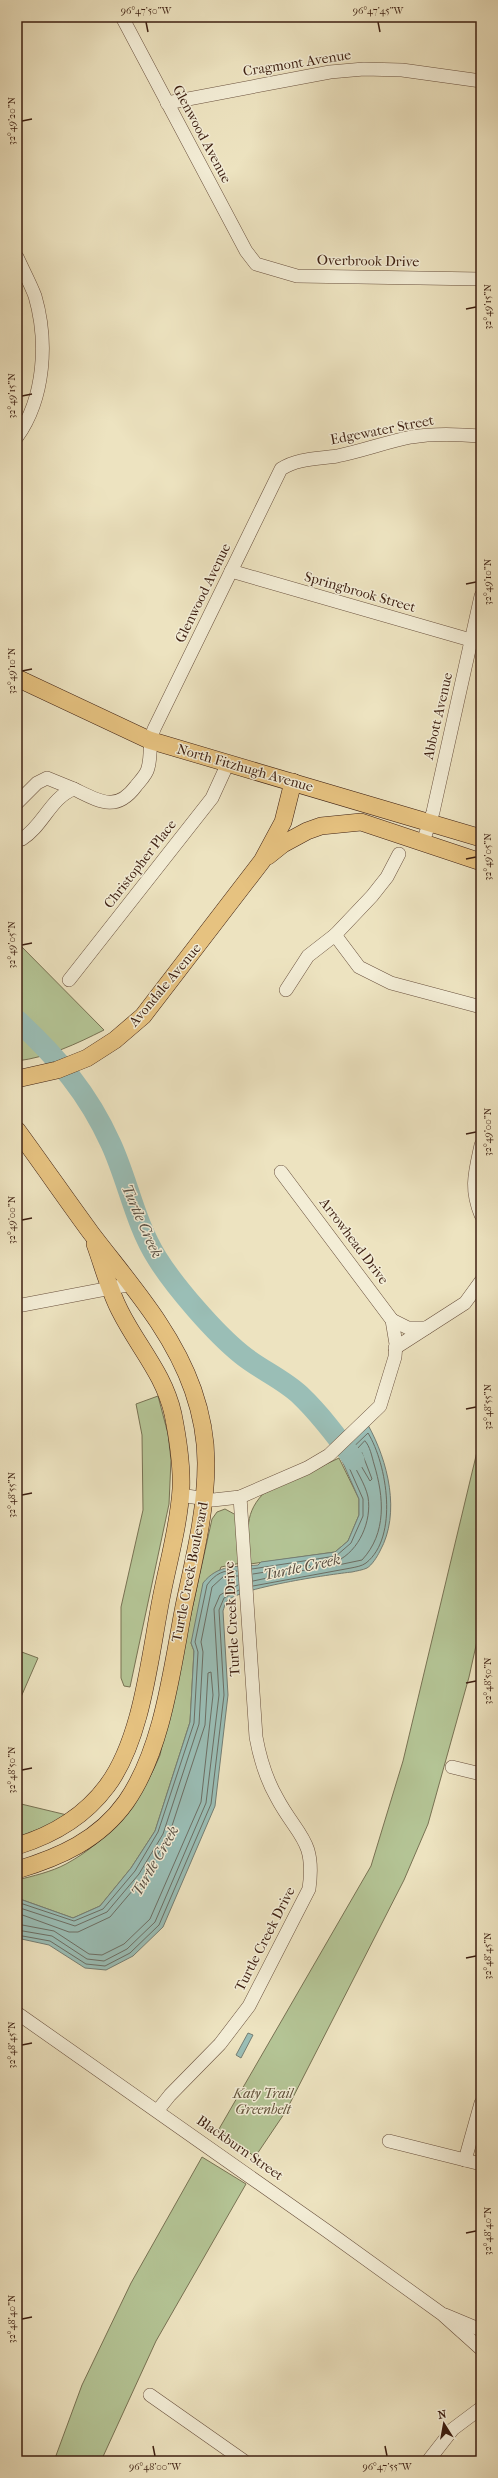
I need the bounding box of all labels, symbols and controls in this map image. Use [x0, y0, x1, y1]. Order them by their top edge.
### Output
text: 96°47'50"W [121, 5, 172, 17]
text: 96°47'45"W [353, 5, 404, 17]
street label: Cragmont Avenue [242, 46, 352, 80]
street label: Glenwood Avenue [169, 82, 235, 186]
text: 32°49'20"N [6, 96, 18, 145]
street label: Overbrook Drive [317, 252, 419, 270]
text: 32°49'15"N [482, 284, 494, 330]
text: 32°49'15"N [6, 373, 18, 419]
street label: Edgewater Street [329, 412, 435, 448]
street label: Glenwood Avenue [172, 540, 234, 646]
text: 32°49'10"N [482, 558, 494, 605]
street label: Springbrook Street [302, 568, 418, 616]
text: 32°49'10"N [6, 647, 18, 694]
street label: Abbott Avenue [419, 671, 456, 762]
street label: North Fitzhugh Avenue [175, 740, 315, 796]
street label: Christopher Place [100, 816, 180, 912]
text: 32°49'05"N [482, 833, 494, 881]
text: 32°49'05"N [6, 921, 18, 969]
street label: Avondale Avenue [125, 940, 205, 1031]
text: 32°49'00"N [482, 1107, 494, 1156]
water label: Turtle Creek [118, 1181, 166, 1261]
street label: Arrowhead Drive [315, 1194, 392, 1288]
text: 32°49'00"N [6, 1195, 18, 1244]
text: 32°48'55"N [482, 1384, 494, 1430]
text: 32°48'55"N [6, 1472, 18, 1518]
street label: Turtle Creek Boulevard [168, 1500, 212, 1643]
water label: Turtle Creek [262, 1550, 342, 1584]
street label: Turtle Creek Drive [220, 1561, 244, 1677]
text: 32°48'50"N [482, 1657, 494, 1705]
text: 32°48'50"N [6, 1746, 18, 1794]
water label: Turtle Creek [128, 1822, 182, 1899]
street label: Turtle Creek Drive [231, 1884, 299, 1994]
text: 32°48'45"N [482, 1932, 494, 1980]
text: 32°48'45"N [6, 2021, 18, 2069]
park label: Katy Trail Greenbelt [232, 2085, 295, 2118]
street label: Blackburn Street [193, 2112, 287, 2184]
text: 32°48'40"N [482, 2206, 494, 2255]
text: 32°48'40"N [6, 2294, 18, 2343]
north arrow [424, 2404, 464, 2444]
text: N [437, 2407, 448, 2422]
text: 96°48'00"W [129, 2461, 182, 2473]
text: 96°47'55"W [362, 2461, 413, 2473]

